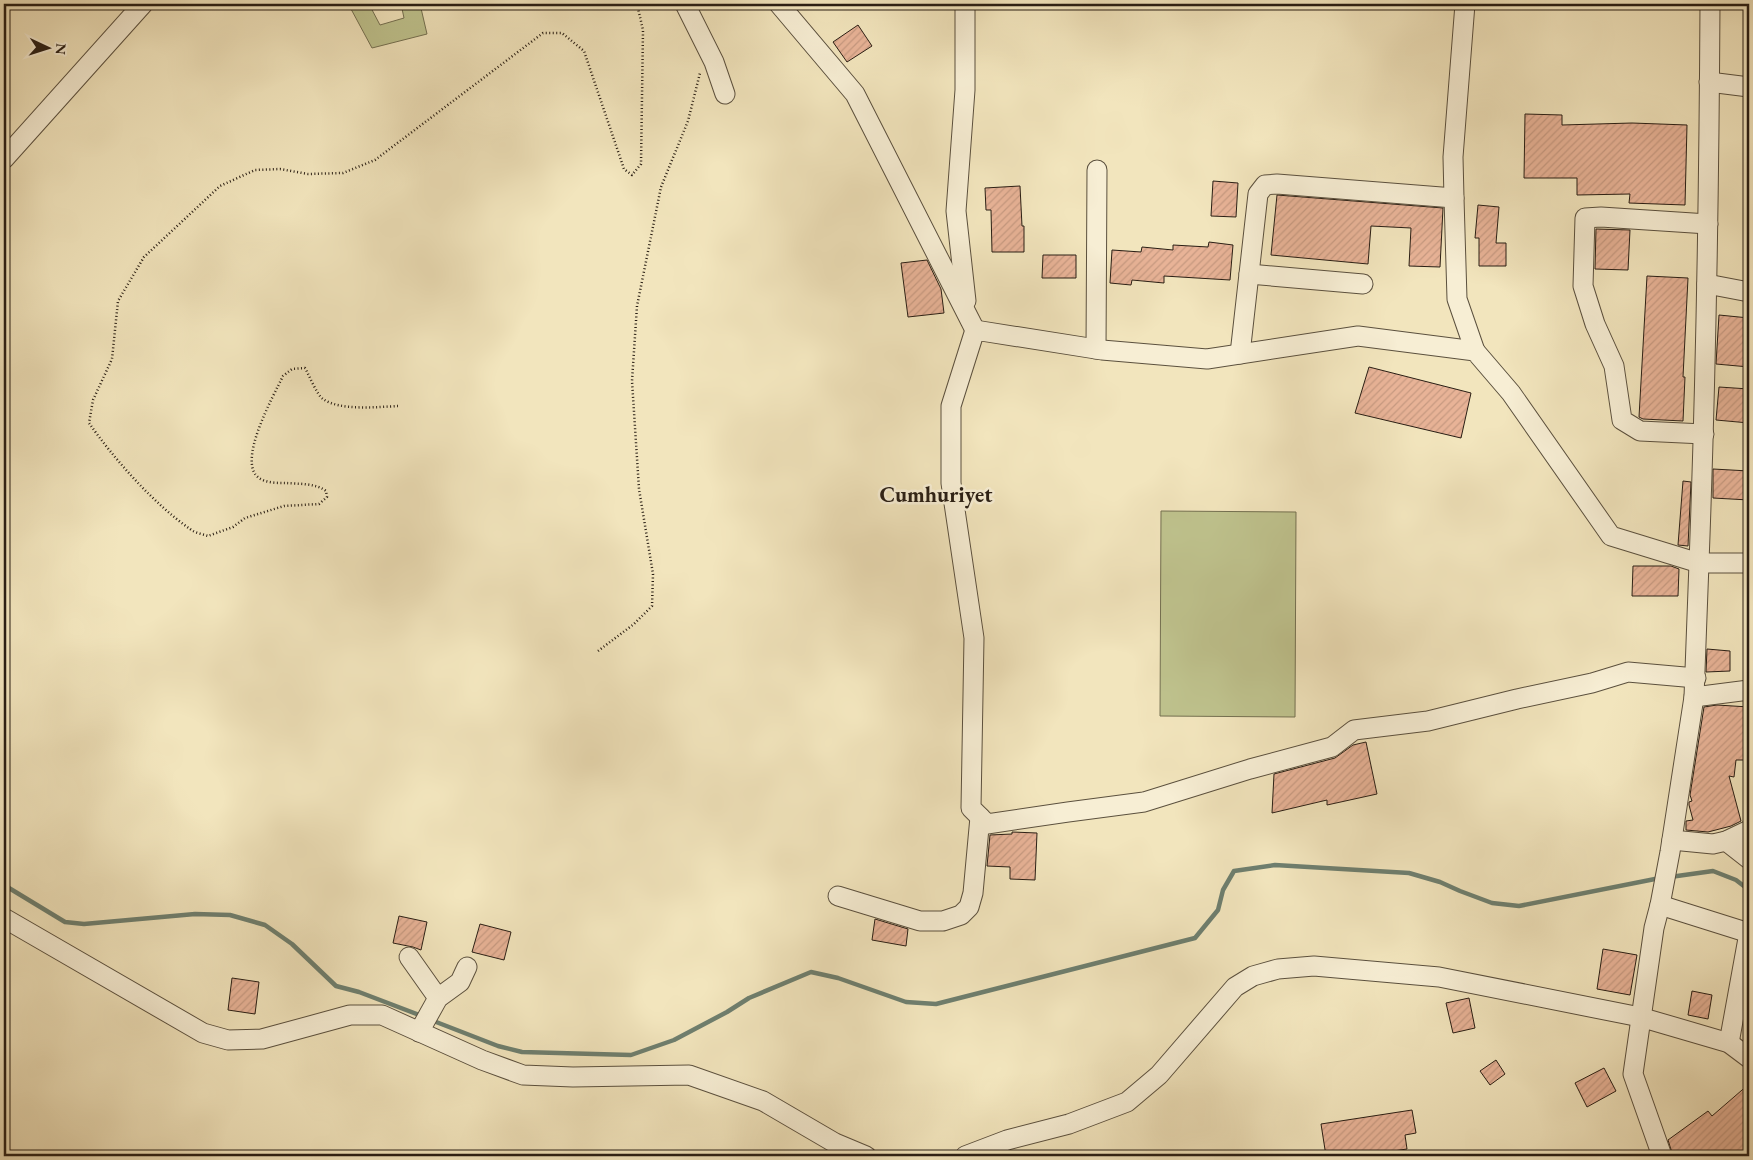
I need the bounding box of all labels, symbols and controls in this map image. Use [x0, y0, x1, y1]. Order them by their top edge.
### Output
north arrow [22, 22, 72, 72]
text: N [52, 43, 70, 56]
district label: Cumhuriyet [880, 480, 993, 509]

